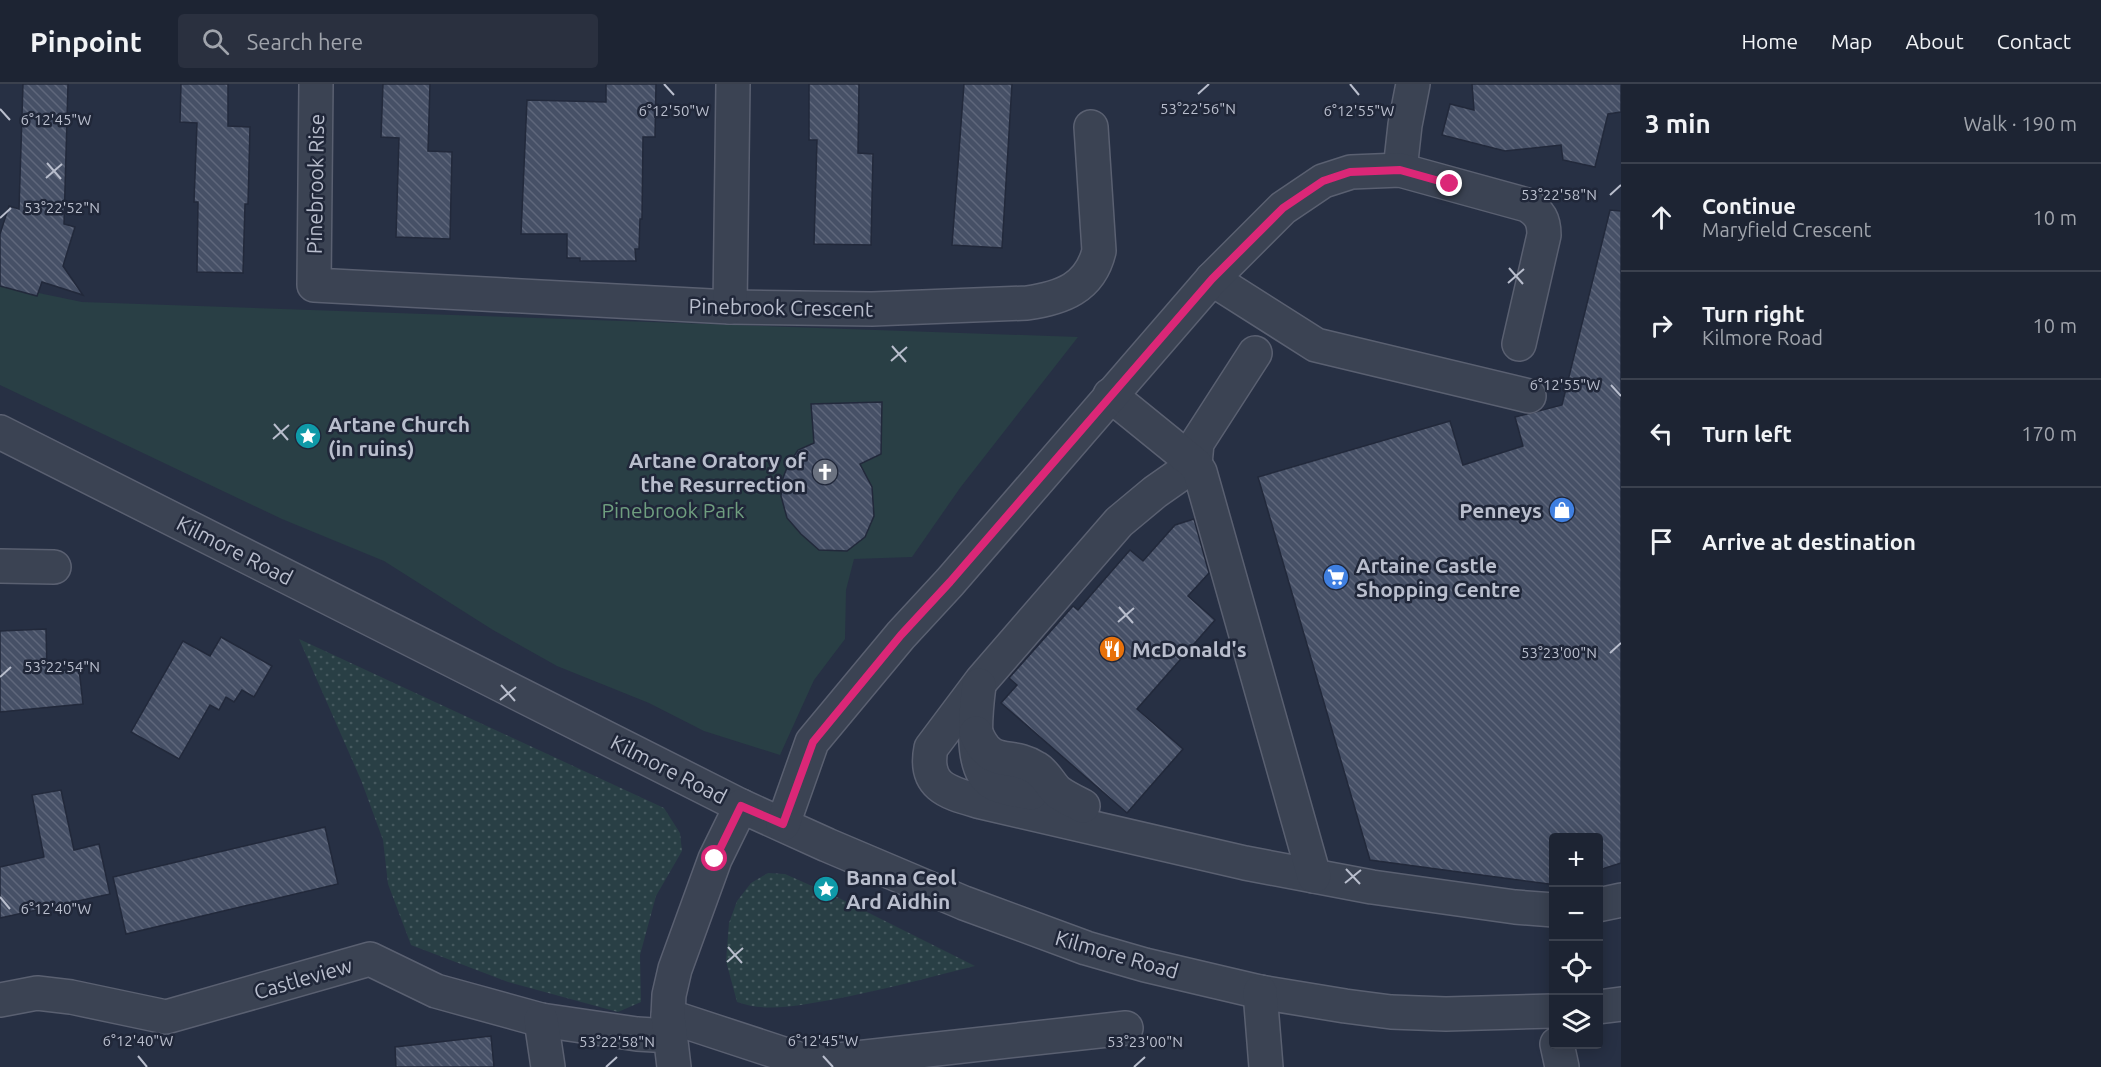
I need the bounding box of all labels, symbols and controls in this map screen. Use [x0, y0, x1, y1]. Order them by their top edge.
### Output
search box [178, 14, 598, 68]
icon: search [199, 25, 232, 58]
text: Pinpoint [30, 26, 142, 57]
text: Search here [247, 29, 363, 54]
text: Home [1741, 29, 1798, 53]
text: Map [1831, 29, 1872, 53]
text: About [1905, 29, 1964, 53]
text: Contact [1997, 29, 2071, 53]
text: 53°22'56"N [1160, 100, 1236, 117]
text: 6°12'50"W [639, 102, 710, 119]
text: 6°12'55"W [1324, 102, 1395, 119]
text: 3 min [1645, 109, 1711, 138]
text: 6°12'45"W [21, 111, 92, 128]
text: Walk · 190 m [1964, 112, 2077, 135]
street label: Pinebrook Rise [302, 114, 328, 254]
route end [1436, 170, 1462, 196]
text: 53°22'58"N [1521, 186, 1597, 203]
text: Continue [1702, 193, 1796, 218]
text: 53°22'52"N [24, 199, 100, 216]
icon: ahead [1645, 201, 1678, 234]
text: 10 m [2033, 206, 2077, 229]
text: Maryfield Crescent [1702, 218, 1871, 241]
street label: Pinebrook Crescent [689, 293, 873, 321]
text: Turn right [1702, 301, 1804, 326]
icon: right [1645, 309, 1678, 342]
text: 10 m [2033, 314, 2077, 337]
text: Kilmore Road [1702, 326, 1823, 349]
text: 6°12'55"W [1530, 376, 1601, 393]
place label: Artane Church (in ruins) [328, 412, 470, 460]
icon: left [1645, 417, 1678, 450]
place icon: Artane Church (in ruins) [293, 421, 323, 451]
text: Turn left [1702, 421, 1792, 446]
text: 170 m [2021, 422, 2077, 445]
place label: Artane Oratory of the Resurrection [629, 448, 806, 496]
church icon: Artane Oratory of the Resurrection [810, 457, 840, 487]
shop icon: Penneys [1547, 495, 1577, 525]
park label: Pinebrook Park [601, 498, 745, 522]
place label: Penneys [1459, 498, 1542, 522]
street label: Kilmore Road [173, 510, 297, 590]
icon: arrive [1645, 525, 1678, 558]
text: Arrive at destination [1702, 529, 1916, 554]
place label: Artaine Castle Shopping Centre [1356, 553, 1521, 601]
supermarket icon: Artaine Castle Shopping Centre [1321, 562, 1351, 592]
restaurant icon: McDonald's [1097, 634, 1127, 664]
place label: McDonald's [1132, 637, 1247, 661]
text: 53°23'00"N [1521, 644, 1597, 661]
text: 53°22'54"N [24, 658, 100, 675]
street label: Kilmore Road [607, 729, 731, 809]
map controls [1549, 833, 1603, 1049]
button: + [1549, 833, 1603, 887]
route start [701, 845, 727, 871]
place label: Banna Ceol Ard Aidhin [846, 865, 957, 913]
place icon: Banna Ceol Ard Aidhin [811, 874, 841, 904]
button: − [1549, 887, 1603, 941]
text: 6°12'40"W [21, 900, 92, 917]
street label: Kilmore Road [1053, 925, 1181, 983]
button: locate [1549, 941, 1603, 995]
street label: Castleview [251, 952, 355, 1004]
button: layers [1549, 995, 1603, 1049]
text: 6°12'40"W [103, 1032, 174, 1049]
text: 6°12'45"W [788, 1032, 859, 1049]
text: 53°22'58"N [579, 1033, 655, 1050]
text: 53°23'00"N [1107, 1033, 1183, 1050]

